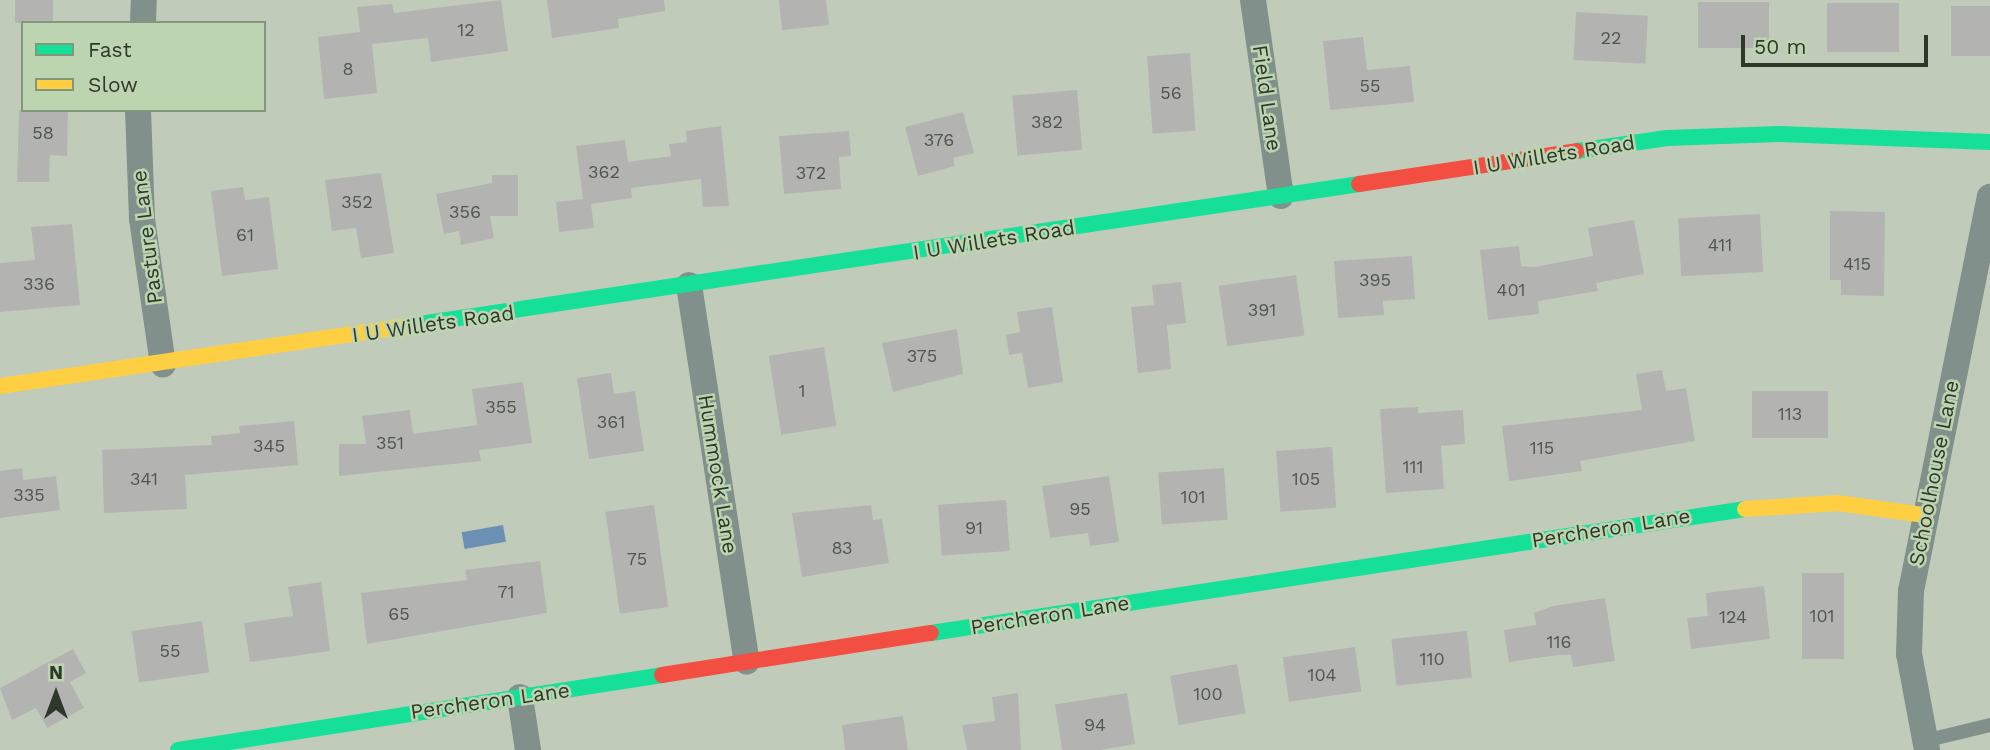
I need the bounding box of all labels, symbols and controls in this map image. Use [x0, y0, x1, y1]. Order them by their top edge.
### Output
house number: 12 [457, 19, 475, 41]
legend [21, 21, 266, 112]
scale bar [1745, 21, 1932, 65]
house number: 22 [1601, 27, 1621, 49]
text: 50 m [1754, 34, 1806, 59]
text: Fast [88, 37, 132, 62]
street label: Field Lane [1247, 43, 1287, 153]
house number: 8 [342, 58, 354, 80]
text: Slow [88, 72, 138, 97]
house number: 55 [1360, 75, 1380, 97]
house number: 56 [1160, 82, 1182, 104]
house number: 382 [1031, 111, 1063, 133]
house number: 58 [32, 122, 54, 144]
house number: 376 [924, 129, 954, 151]
street label: I U Willets Road [1471, 130, 1637, 180]
house number: 362 [588, 161, 620, 183]
house number: 372 [796, 162, 826, 184]
street label: Pasture Lane [126, 169, 168, 305]
house number: 352 [341, 191, 373, 213]
house number: 356 [449, 201, 481, 223]
street label: I U Willets Road [911, 215, 1077, 265]
house number: 61 [236, 224, 254, 246]
house number: 411 [1708, 234, 1732, 256]
house number: 415 [1843, 253, 1871, 275]
house number: 395 [1359, 269, 1391, 291]
house number: 336 [23, 273, 55, 295]
house number: 401 [1496, 279, 1526, 301]
house number: 391 [1248, 299, 1276, 321]
street label: I U Willets Road [350, 300, 516, 348]
house number: 375 [907, 345, 937, 367]
street label: Schoolhouse Lane [1904, 378, 1964, 568]
house number: 1 [798, 380, 806, 402]
street label: Hummock Lane [693, 392, 743, 556]
house number: 355 [485, 396, 517, 418]
house number: 113 [1778, 403, 1802, 425]
house number: 361 [597, 411, 625, 433]
house number: 351 [376, 432, 404, 454]
house number: 345 [253, 435, 285, 457]
house number: 115 [1530, 437, 1554, 459]
house number: 111 [1402, 456, 1424, 478]
house number: 341 [130, 468, 158, 490]
house number: 105 [1292, 468, 1320, 490]
house number: 335 [13, 484, 45, 506]
house number: 101 [1180, 486, 1206, 508]
house number: 95 [1069, 498, 1091, 520]
street label: Percheron Lane [1530, 503, 1692, 553]
house number: 91 [965, 517, 983, 539]
house number: 83 [831, 537, 853, 559]
house number: 75 [627, 548, 647, 570]
house number: 71 [497, 581, 515, 603]
street label: Percheron Lane [969, 590, 1131, 640]
house number: 65 [388, 603, 410, 625]
house number: 101 [1809, 605, 1835, 627]
house number: 124 [1719, 606, 1747, 628]
house number: 116 [1547, 631, 1571, 653]
house number: 55 [160, 640, 180, 662]
house number: 110 [1419, 648, 1445, 670]
north arrow [21, 659, 91, 729]
text: N [49, 661, 63, 684]
house number: 104 [1307, 664, 1337, 686]
street label: Percheron Lane [409, 677, 571, 725]
house number: 100 [1193, 683, 1223, 705]
house number: 94 [1084, 714, 1106, 736]

